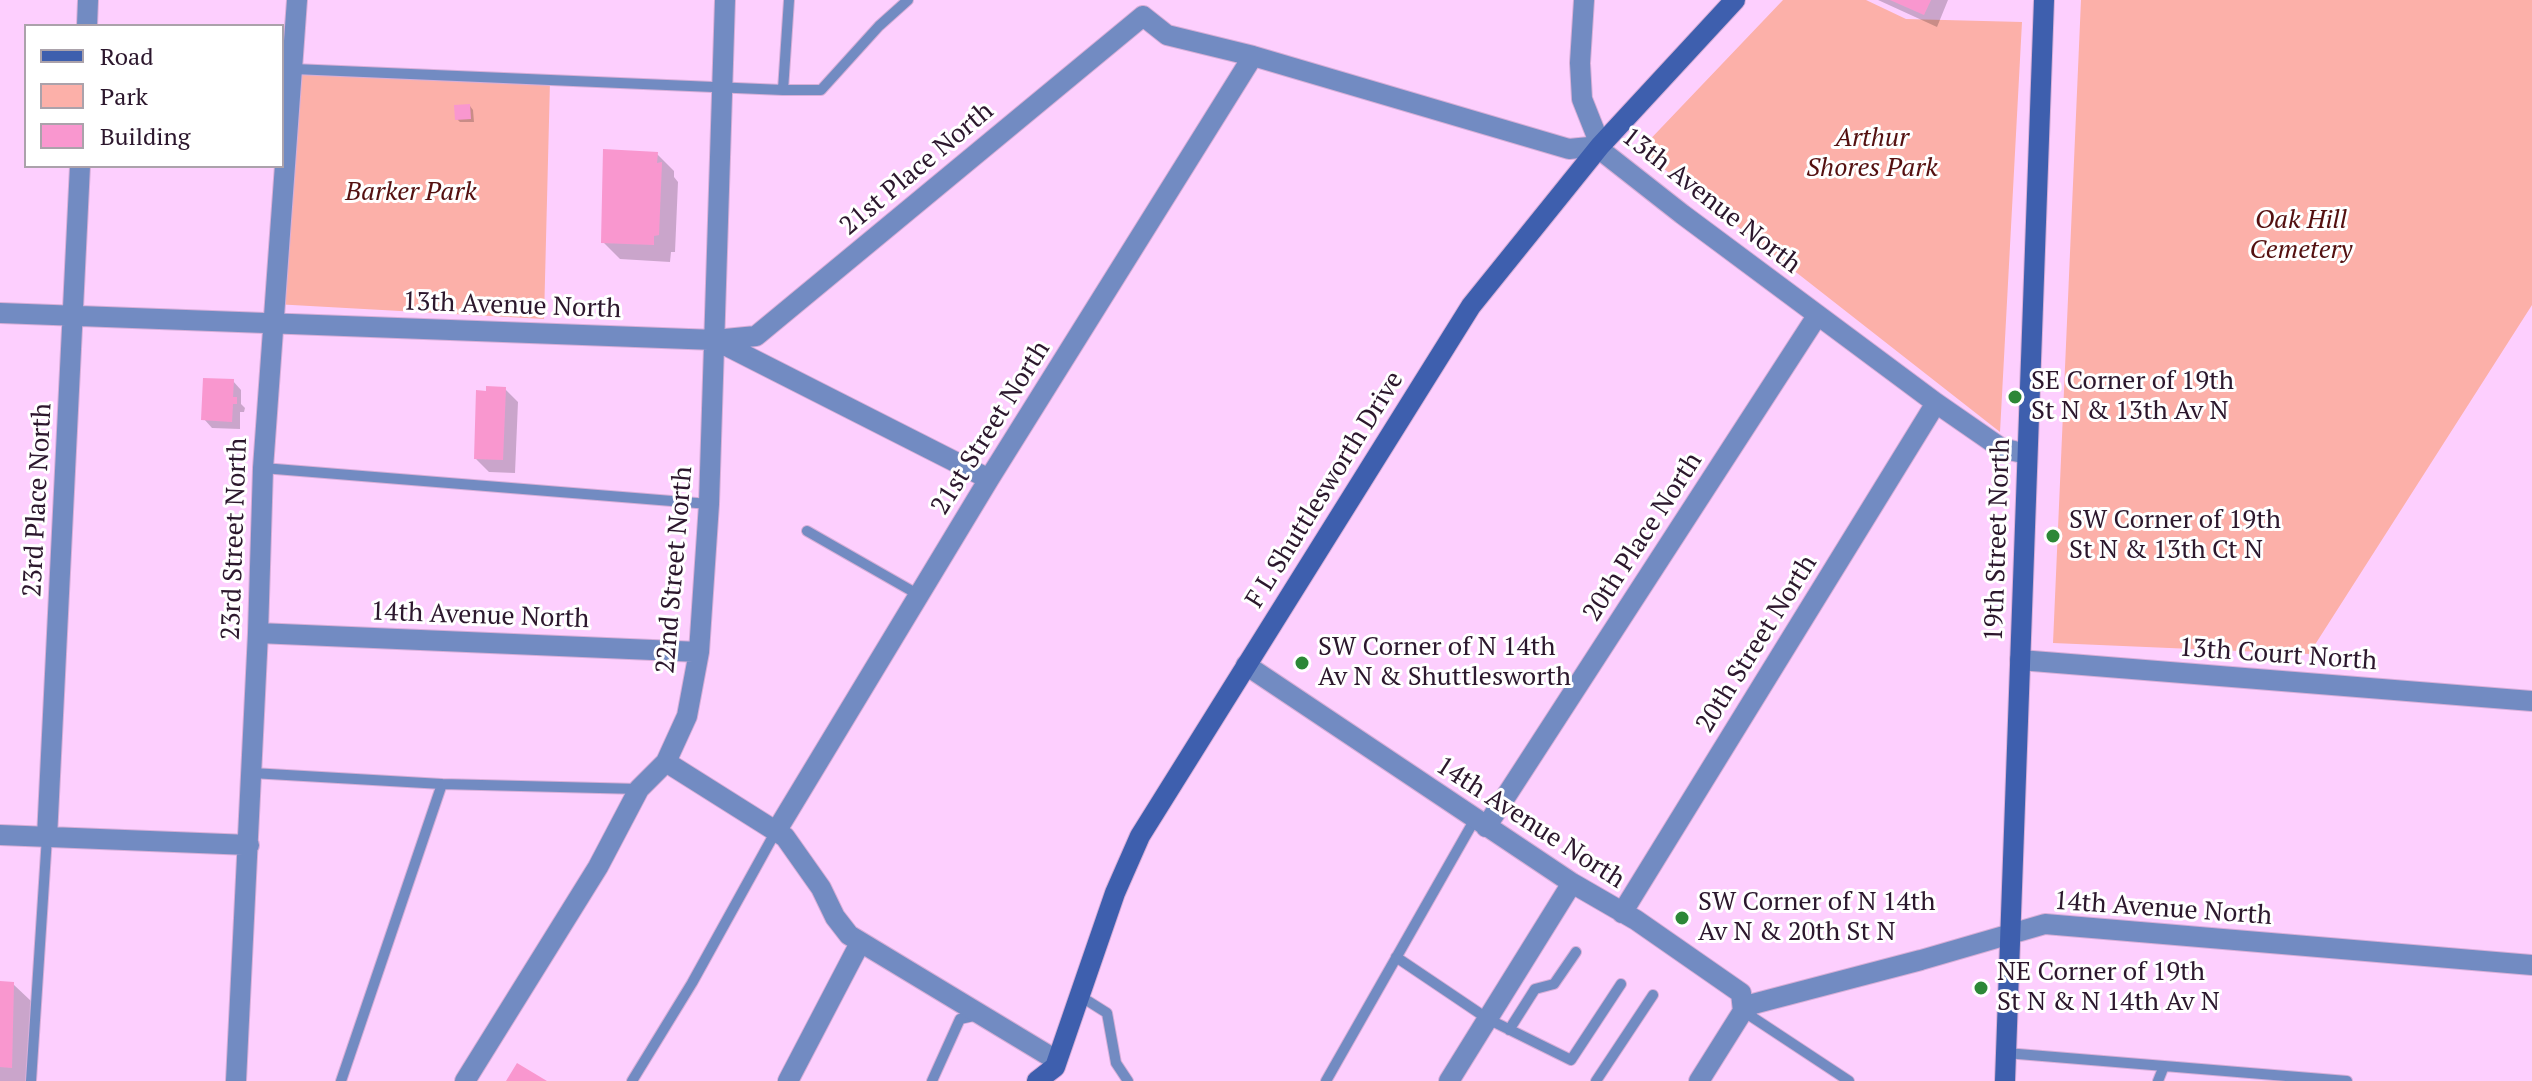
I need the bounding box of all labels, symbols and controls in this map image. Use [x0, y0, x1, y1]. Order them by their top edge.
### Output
legend [24, 24, 284, 168]
text: Road [100, 40, 154, 72]
text: Park [100, 80, 148, 112]
street label: 21st Place North [834, 96, 1000, 242]
text: Building [100, 120, 190, 152]
street label: 13th Avenue North [1615, 121, 1807, 281]
park label: Arthur Shores Park [1806, 123, 1938, 184]
park label: Barker Park [345, 177, 477, 209]
park label: Oak Hill Cemetery [2250, 205, 2352, 266]
street label: 13th Avenue North [402, 287, 622, 325]
street label: 21st Street North [925, 335, 1057, 521]
street label: F L Shuttlesworth Drive [1239, 366, 1411, 614]
place label: SE Corner of 19th St N & 13th Av N [2031, 366, 2234, 428]
marker: SE Corner of 19th St N & 13th Av N [2006, 388, 2024, 406]
street label: 23rd Place North [17, 402, 59, 598]
street label: 23rd Street North [216, 437, 254, 641]
street label: 19th Street North [1979, 438, 2017, 642]
street label: 20th Place North [1577, 447, 1709, 627]
street label: 22nd Street North [650, 465, 700, 675]
place label: SW Corner of 19th St N & 13th Ct N [2069, 505, 2281, 566]
marker: SW Corner of 19th St N & 13th Ct N [2044, 527, 2062, 545]
street label: 20th Street North [1690, 550, 1824, 738]
street label: 14th Avenue North [370, 597, 590, 635]
place label: SW Corner of N 14th Av N & Shuttlesworth [1318, 632, 1571, 694]
street label: 13th Court North [2178, 633, 2378, 677]
marker: SW Corner of N 14th Av N & Shuttlesworth [1293, 654, 1311, 672]
street label: 14th Avenue North [1430, 750, 1630, 896]
street label: 14th Avenue North [2053, 886, 2273, 932]
place label: SW Corner of N 14th Av N & 20th St N [1698, 887, 1935, 948]
marker: SW Corner of N 14th Av N & 20th St N [1673, 909, 1691, 927]
place label: NE Corner of 19th St N & N 14th Av N [1997, 957, 2220, 1018]
marker: NE Corner of 19th St N & N 14th Av N [1972, 979, 1990, 997]

